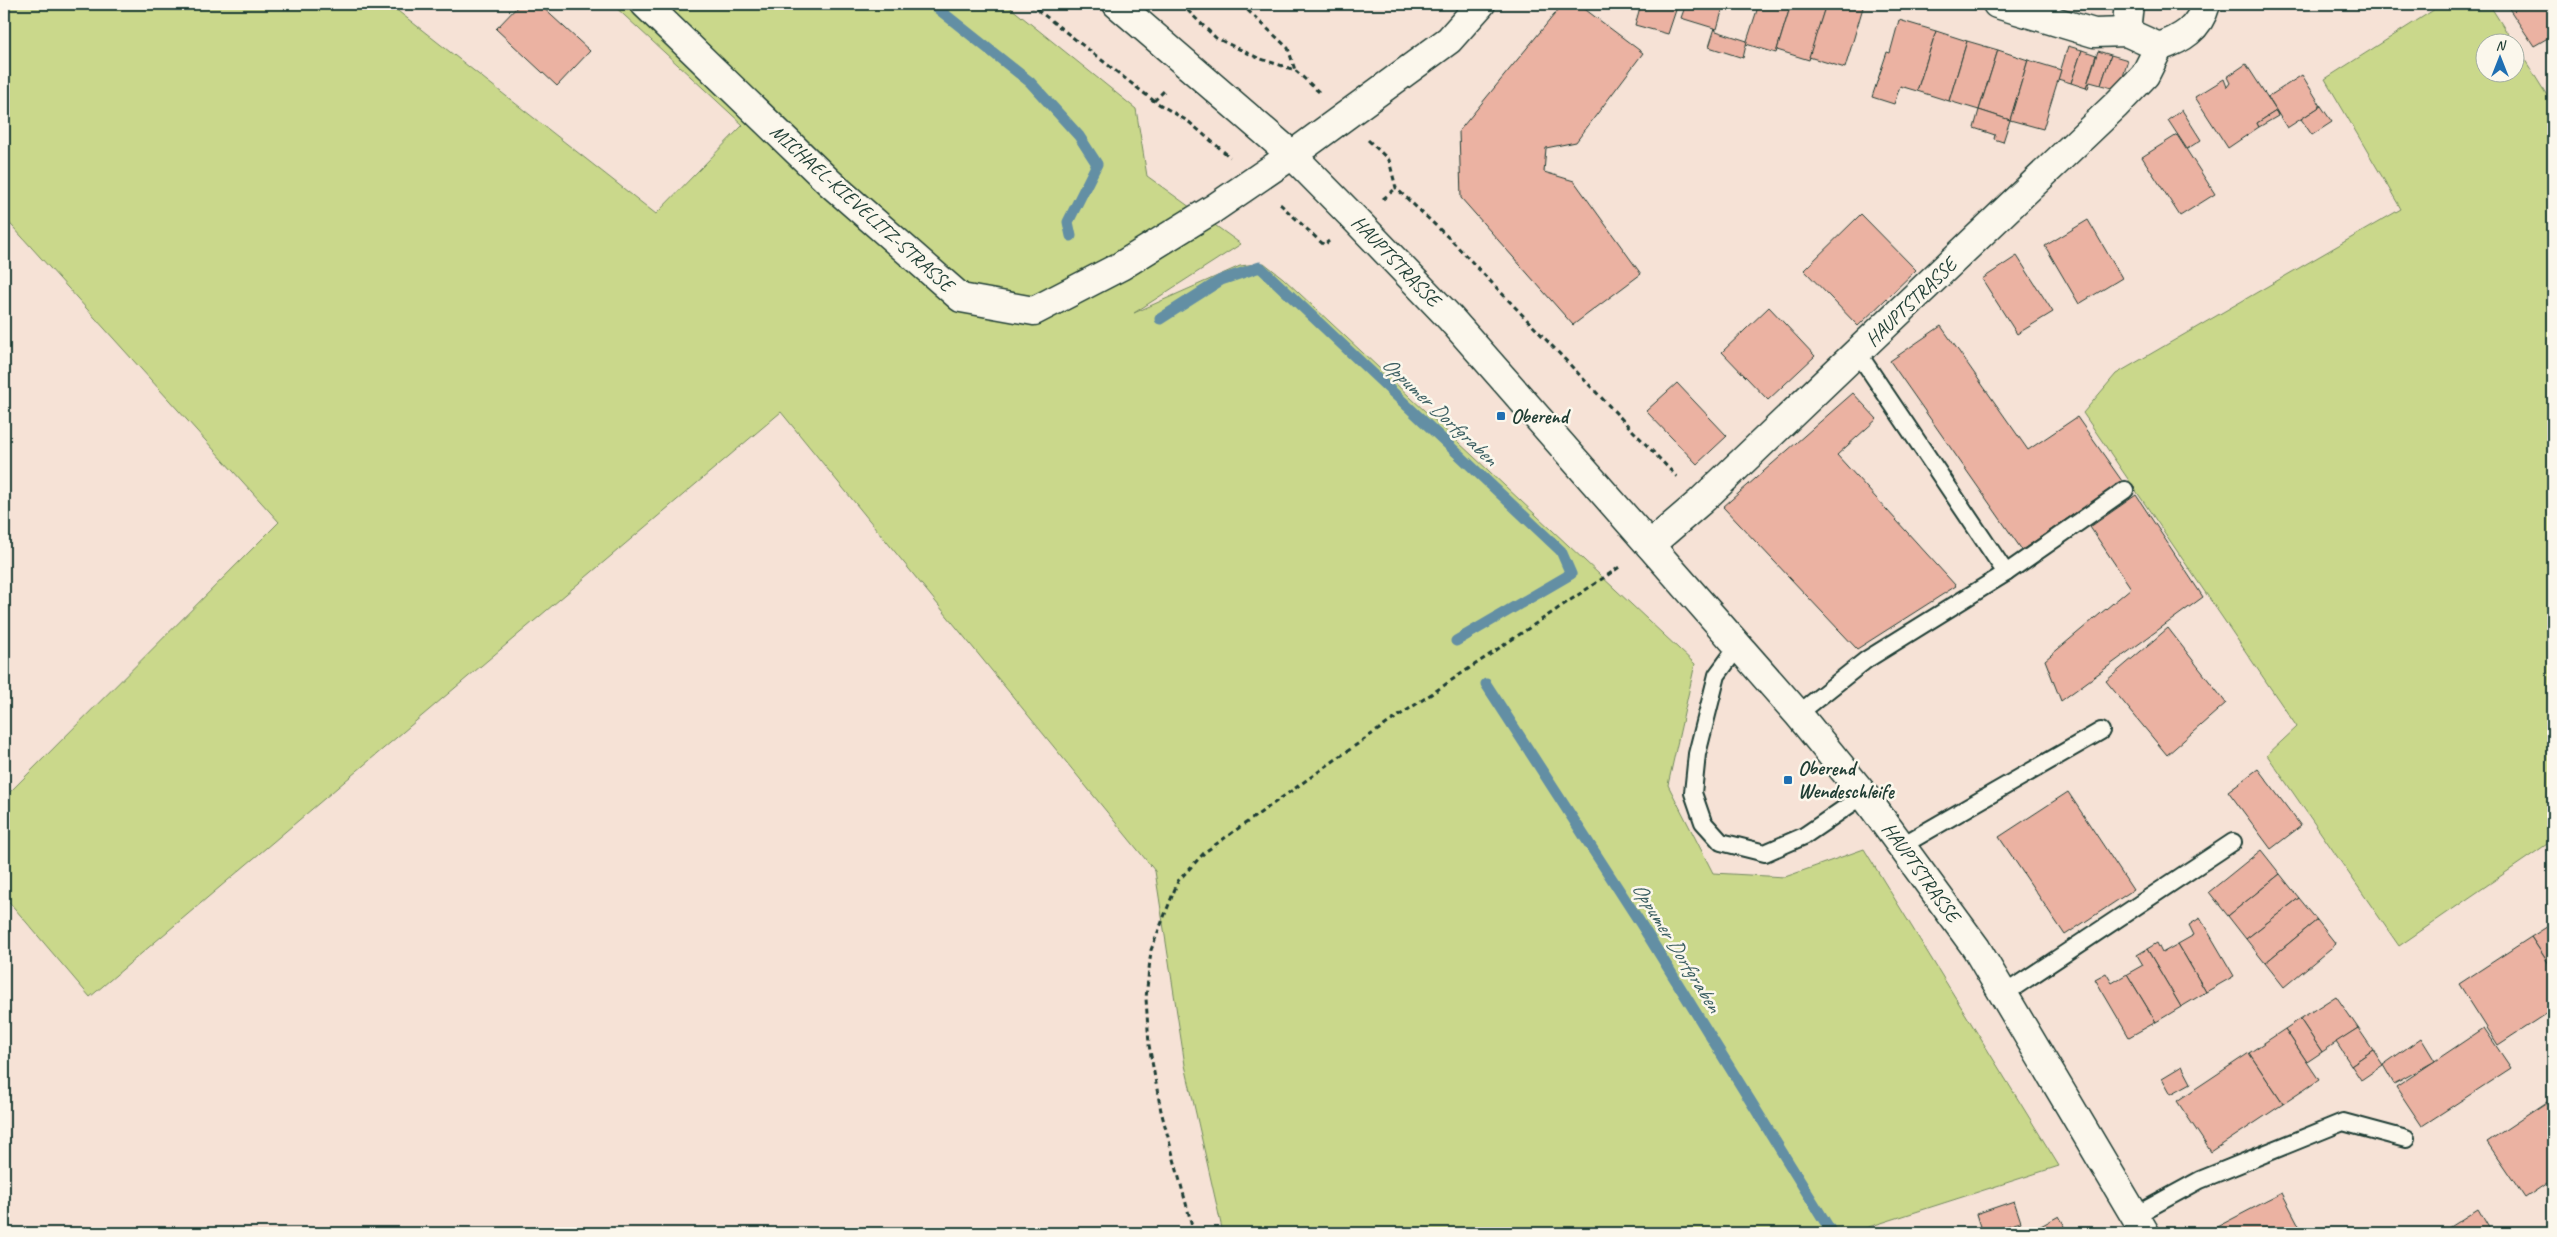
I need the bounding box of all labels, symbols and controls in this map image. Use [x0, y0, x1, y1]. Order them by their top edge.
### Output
north arrow [2474, 32, 2524, 82]
text: N [2496, 37, 2507, 54]
street label: MICHAEL-KIEVELITZ-STRASSE [765, 119, 961, 299]
street label: HAUPTSTRASSE [1346, 210, 1447, 314]
street label: HAUPTSTRASSE [1860, 251, 1964, 352]
water label: Oppumer Dorfgraben [1377, 351, 1504, 472]
place label: Oberend [1511, 404, 1572, 429]
marker: Oberend [1495, 410, 1507, 422]
place label: Oberend Wendeschleife [1798, 756, 1895, 804]
marker: Oberend Wendeschleife [1782, 774, 1794, 786]
street label: HAUPTSTRASSE [1876, 817, 1967, 929]
water label: Oppumer Dorfgraben [1627, 877, 1728, 1018]

